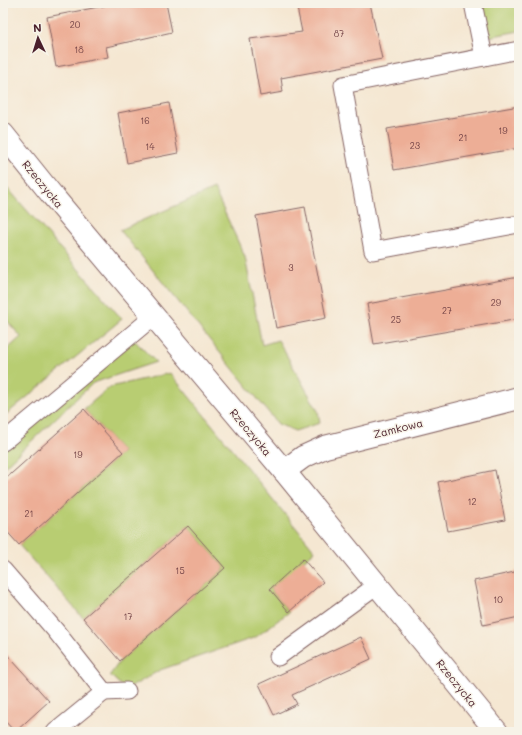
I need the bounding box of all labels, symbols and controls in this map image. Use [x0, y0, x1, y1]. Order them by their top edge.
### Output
north arrow [18, 18, 58, 58]
house number: 20 [70, 19, 81, 30]
text: N [33, 20, 42, 35]
house number: 87 [334, 28, 344, 39]
house number: 18 [74, 44, 84, 55]
house number: 16 [140, 115, 150, 126]
house number: 19 [498, 125, 508, 136]
house number: 21 [458, 132, 468, 143]
house number: 23 [410, 140, 420, 151]
house number: 14 [145, 141, 155, 152]
street label: Rzeczycka [19, 157, 67, 211]
house number: 3 [288, 262, 294, 273]
house number: 29 [491, 297, 502, 308]
house number: 27 [442, 305, 452, 316]
house number: 25 [391, 314, 401, 325]
street label: Rzeczycka [227, 405, 275, 459]
street label: Zamkowa [372, 415, 425, 441]
house number: 19 [73, 449, 83, 460]
house number: 12 [467, 496, 477, 507]
house number: 21 [24, 508, 34, 519]
house number: 15 [175, 565, 185, 576]
house number: 10 [493, 594, 503, 605]
house number: 17 [123, 611, 133, 622]
street label: Rzeczycka [433, 656, 481, 710]

